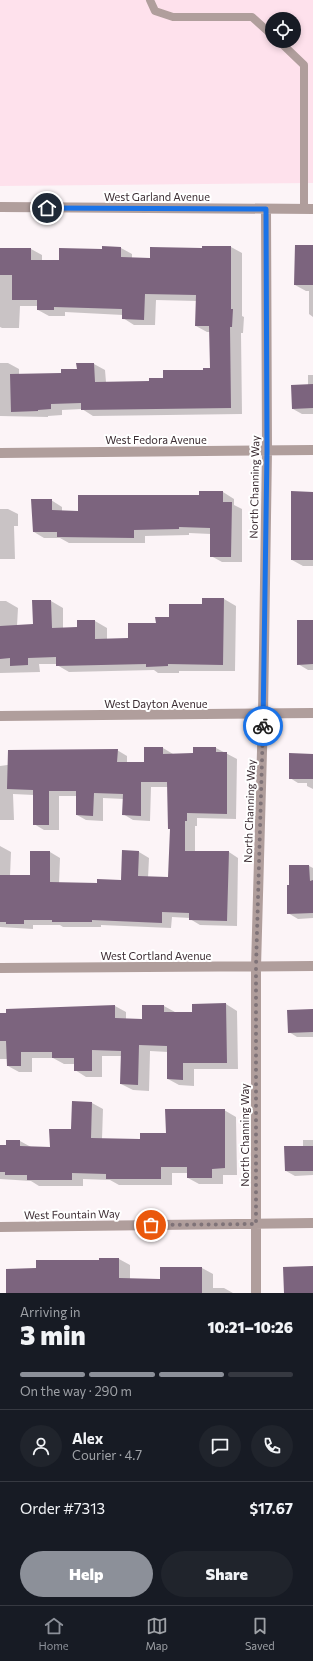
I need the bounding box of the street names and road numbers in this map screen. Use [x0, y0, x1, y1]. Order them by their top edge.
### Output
street label: West Garland Avenue [104, 190, 210, 203]
street label: West Fedora Avenue [105, 433, 207, 446]
street label: North Channing Way [247, 435, 261, 539]
street label: West Dayton Avenue [104, 697, 208, 710]
street label: North Channing Way [241, 759, 257, 863]
street label: West Cortland Avenue [101, 949, 212, 962]
street label: North Channing Way [238, 1083, 251, 1187]
street label: West Fountain Way [24, 1207, 121, 1221]

